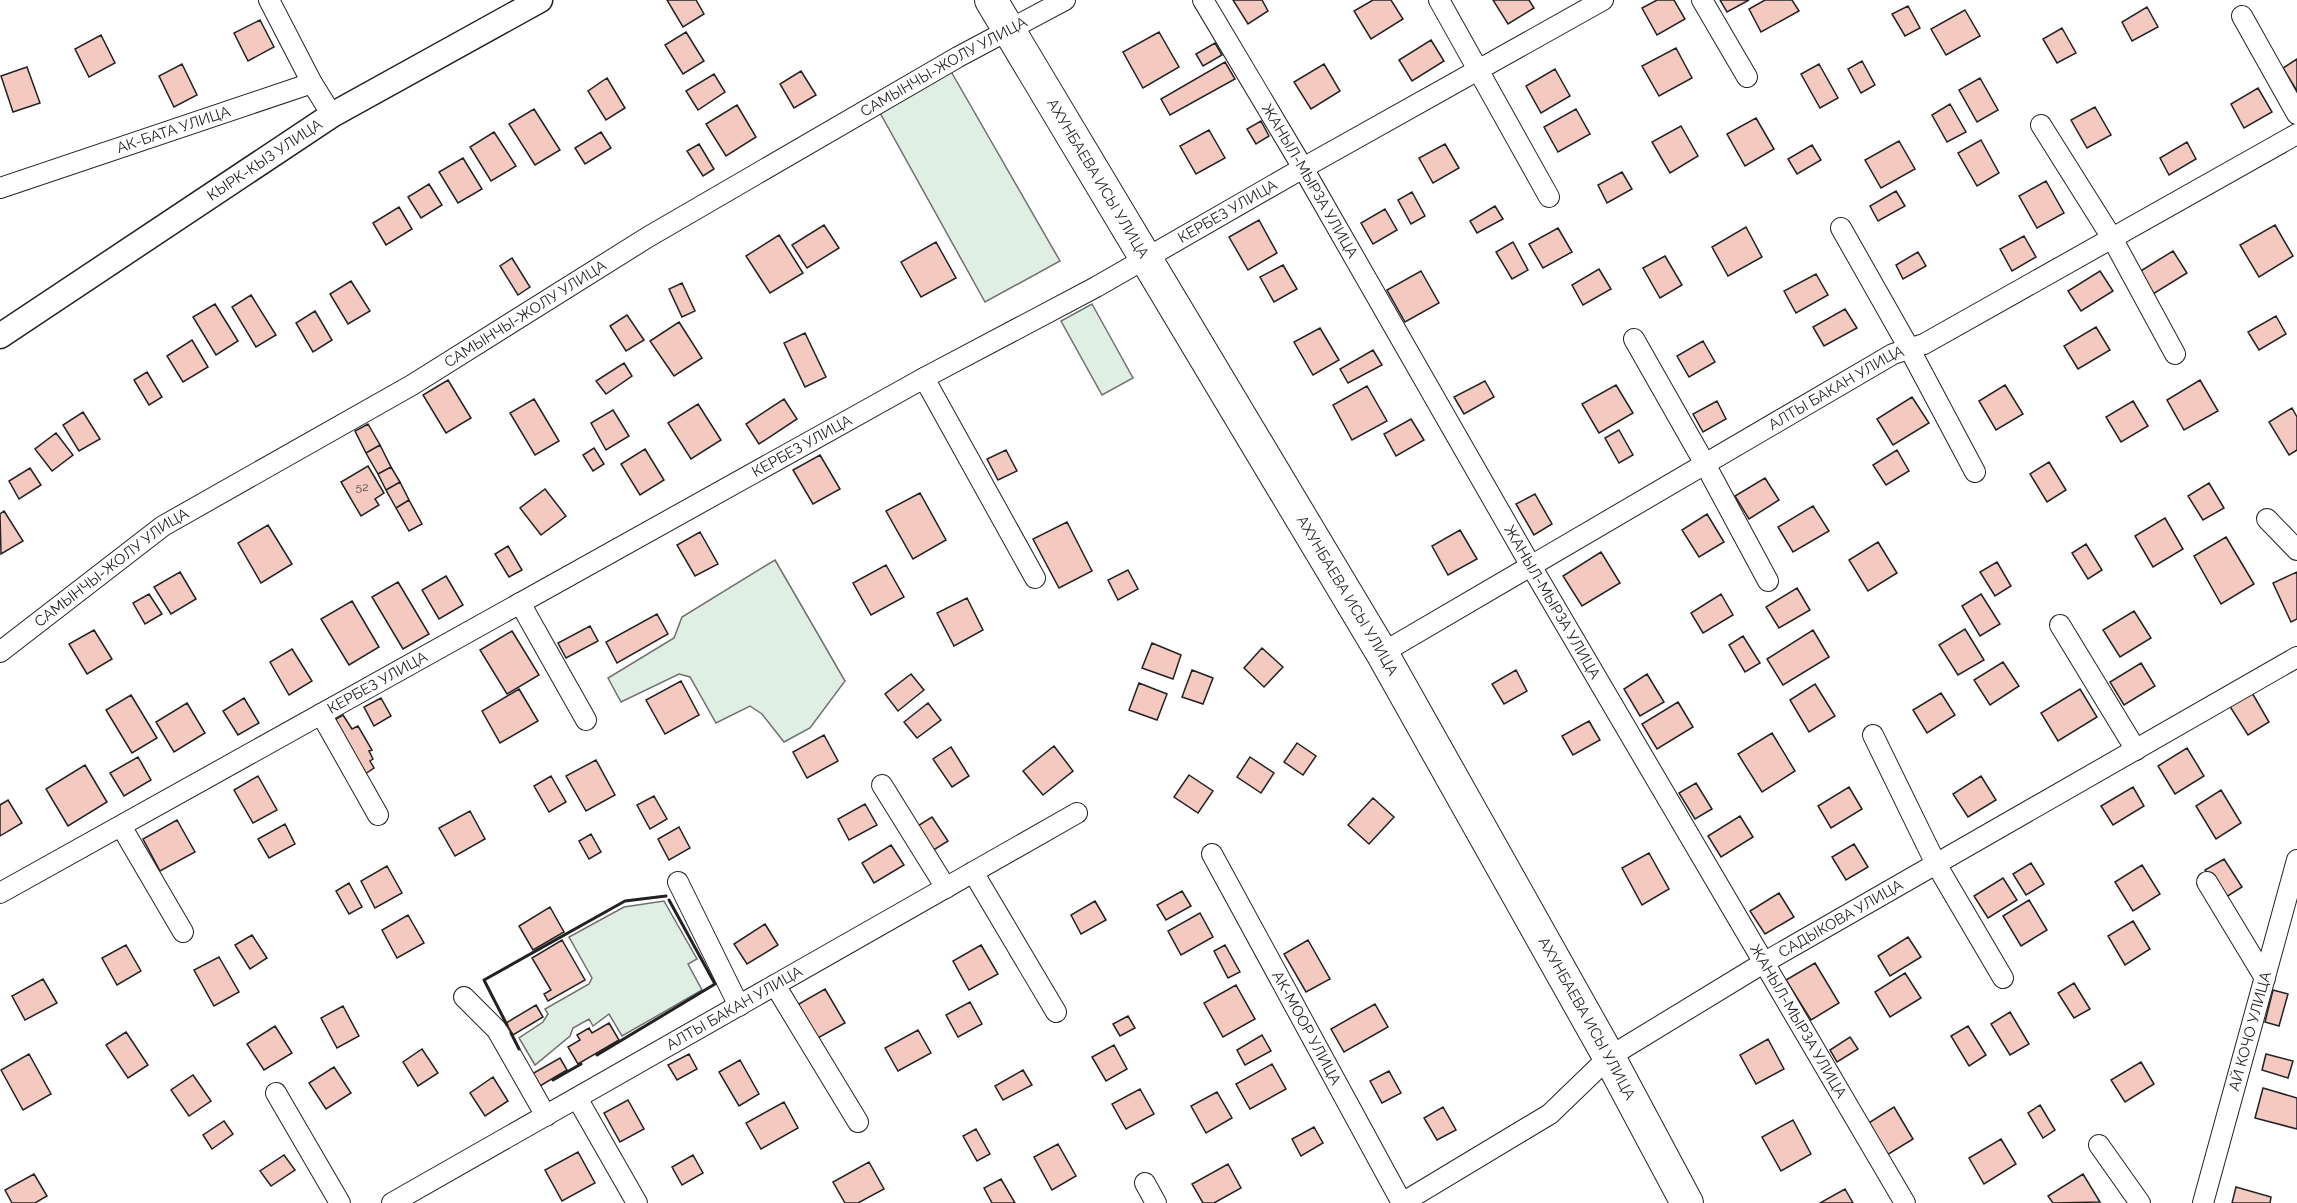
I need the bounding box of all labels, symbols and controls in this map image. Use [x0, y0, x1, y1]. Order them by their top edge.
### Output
street label: САМЫНЧЫ-ЖОЛУ УЛИЦА [857, 13, 1030, 121]
street label: АХУНБАЕВА ИСЫ УЛИЦА [1043, 95, 1153, 262]
street label: ЖАНЫЛ-МЫРЗА УЛИЦА [1258, 101, 1362, 261]
street label: АК-БАТА УЛИЦА [114, 102, 233, 157]
street label: КЫРК-КЫЗ УЛИЦА [204, 115, 326, 204]
street label: КЕРБЕЗ УЛИЦА [1175, 176, 1280, 247]
street label: САМЫНЧЫ-ЖОЛУ УЛИЦА [441, 256, 610, 371]
street label: АЛТЫ БАКАН УЛИЦА [1765, 342, 1906, 434]
street label: КЕРБЕЗ УЛИЦА [749, 411, 855, 481]
house number: 52 [356, 480, 368, 494]
street label: САМЫНЧЫ-ЖОЛУ УЛИЦА [31, 504, 192, 631]
street label: АХУНБАЕВА ИСЫ УЛИЦА [1293, 512, 1402, 679]
street label: ЖАНЫЛ-МЫРЗА УЛИЦА [1500, 522, 1604, 682]
street label: КЕРБЕЗ УЛИЦА [324, 648, 430, 718]
street label: САДЫКОВА УЛИЦА [1775, 876, 1906, 961]
street label: АХУНБАЕВА ИСЫ УЛИЦА [1535, 934, 1639, 1103]
street label: ЖАНЫЛ-МЫРЗА УЛИЦА [1746, 941, 1850, 1101]
street label: АЛТЫ БАКАН УЛИЦА [663, 962, 806, 1054]
street label: АК-МООР УЛИЦА [1268, 968, 1345, 1088]
street label: АЙ КОЧО УЛИЦА [2225, 970, 2275, 1093]

